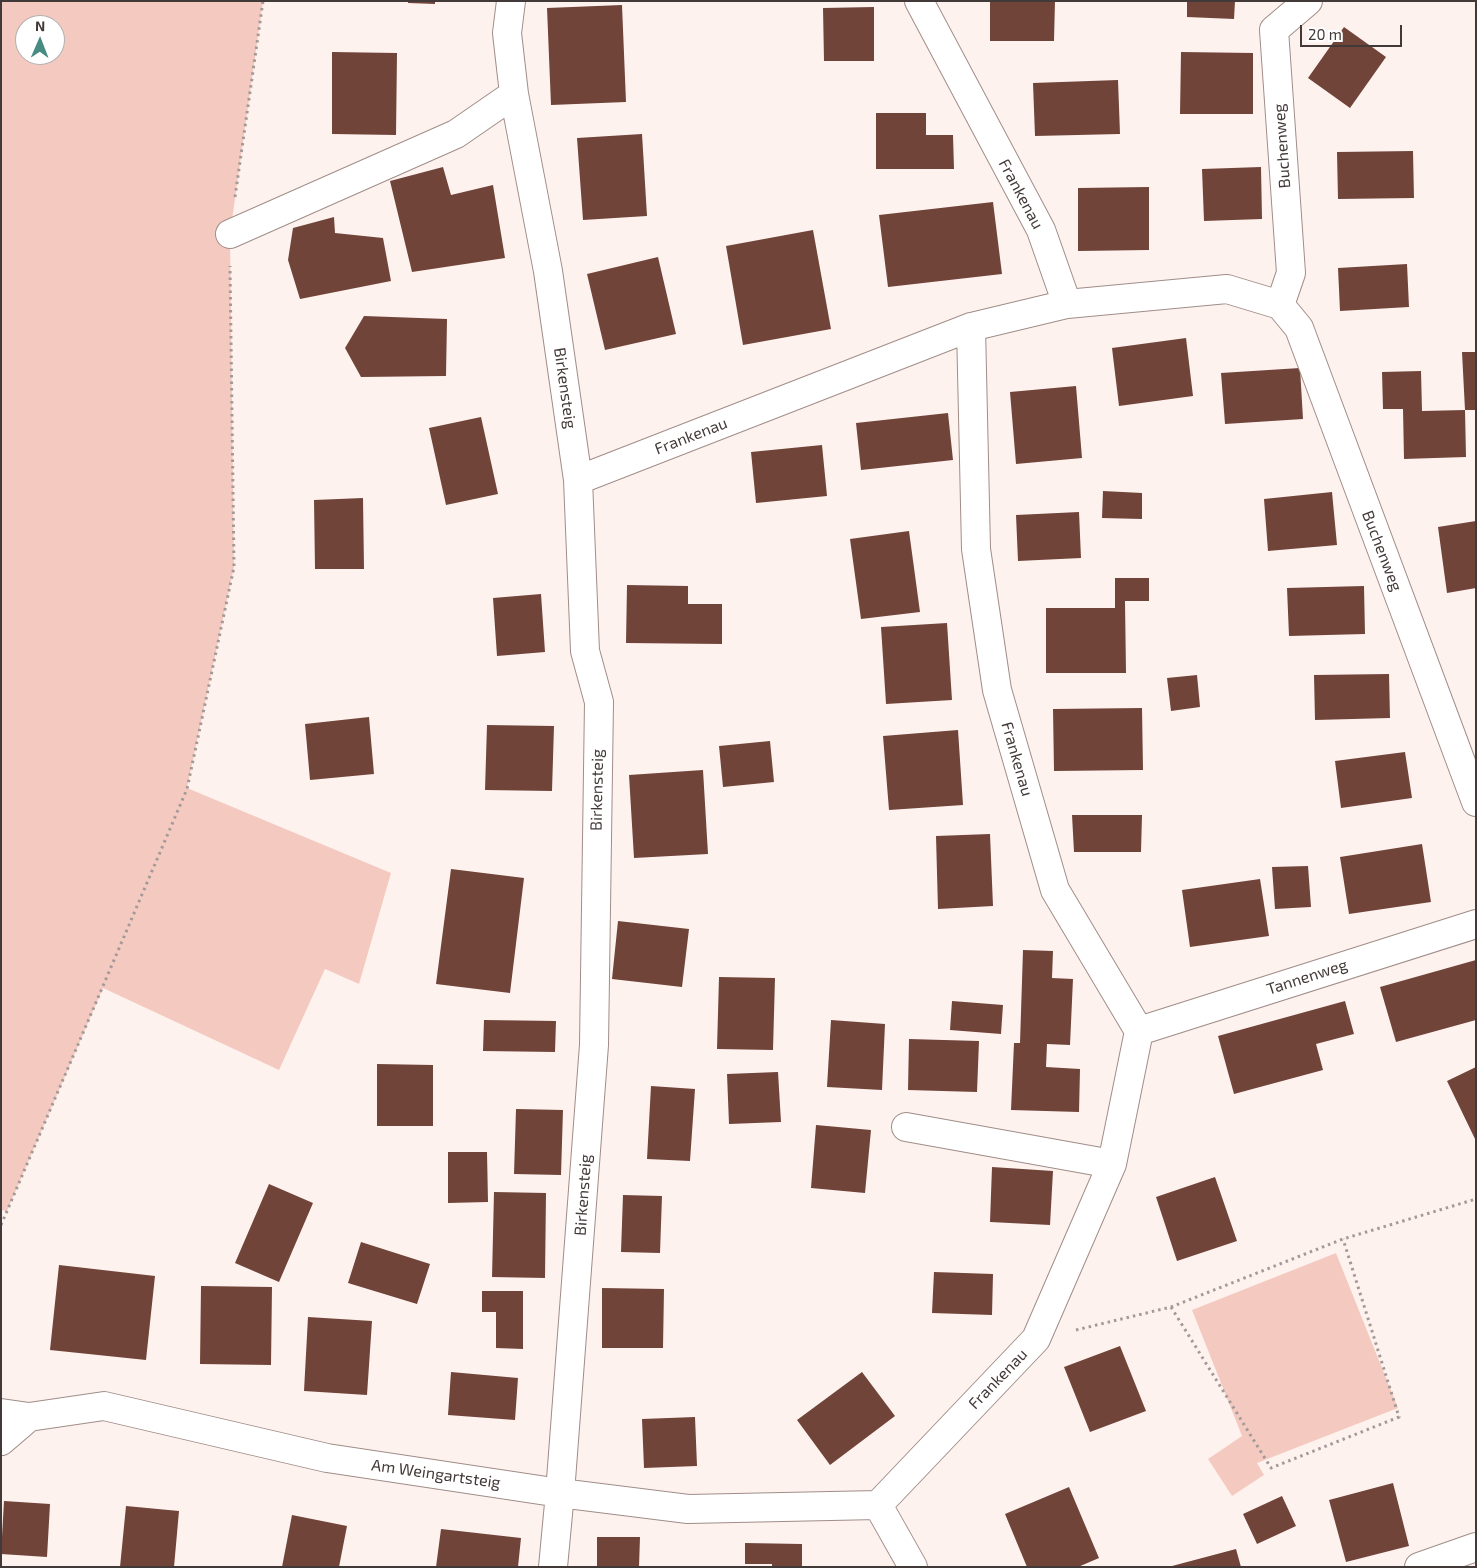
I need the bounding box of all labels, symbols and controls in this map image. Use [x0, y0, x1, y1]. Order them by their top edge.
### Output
north arrow [15, 15, 65, 65]
scale bar [1302, 15, 1404, 47]
text: N [35, 17, 45, 34]
text: 20 m [1308, 25, 1342, 43]
street label: Buchenweg [1269, 103, 1295, 189]
street label: Frankenau [995, 156, 1047, 232]
street label: Birkensteig [550, 346, 580, 430]
street label: Frankenau [652, 413, 730, 459]
street label: Buchenweg [1358, 508, 1406, 594]
street label: Frankenau [997, 720, 1037, 798]
street label: Birkensteig [587, 749, 607, 831]
street label: Tannenweg [1264, 955, 1350, 999]
street label: Birkensteig [571, 1154, 595, 1236]
street label: Frankenau [965, 1345, 1031, 1413]
street label: Am Weingartsteig [370, 1455, 502, 1493]

